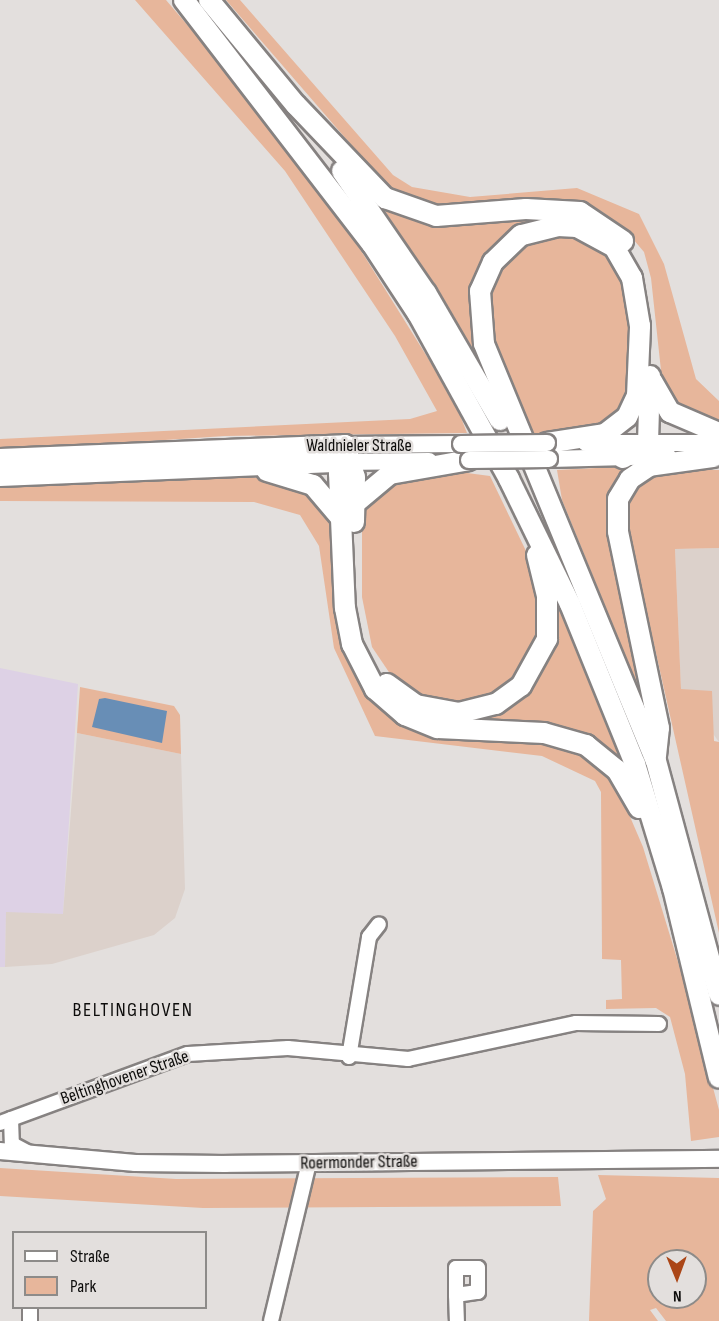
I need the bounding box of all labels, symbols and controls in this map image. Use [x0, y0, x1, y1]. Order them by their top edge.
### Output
street label: Waldnieler Straße [306, 435, 412, 457]
district label: BELTINGHOVEN [73, 998, 193, 1022]
street label: Beltinghovener Straße [58, 1046, 192, 1110]
street label: Roermonder Straße [300, 1151, 418, 1175]
legend [12, 1231, 207, 1309]
text: Straße [70, 1246, 110, 1267]
north arrow [647, 1249, 707, 1309]
text: Park [70, 1276, 96, 1297]
text: N [673, 1286, 682, 1305]

